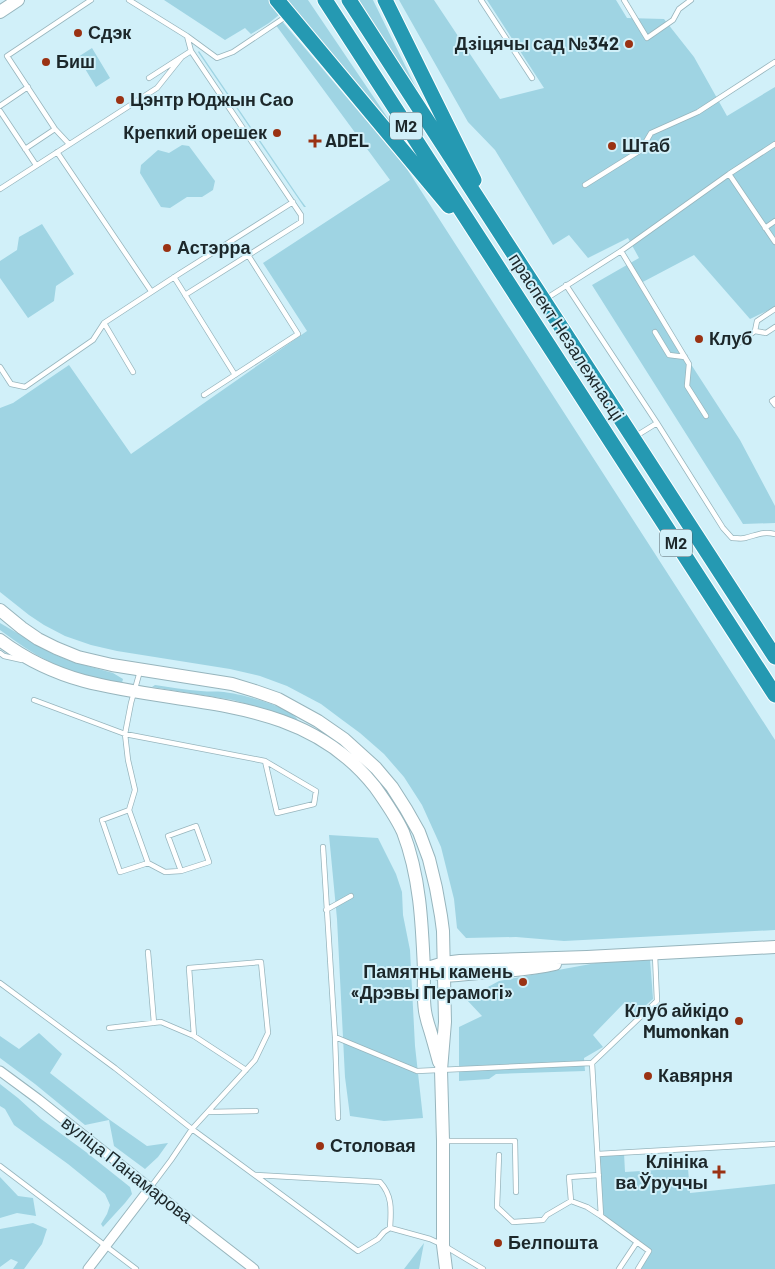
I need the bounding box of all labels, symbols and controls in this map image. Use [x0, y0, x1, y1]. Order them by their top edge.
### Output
place label: Сдэк [88, 21, 132, 43]
marker: Сдэк [72, 27, 84, 39]
place label: Дзіцячы сад №342 [455, 32, 619, 54]
marker: Дзіцячы сад №342 [623, 38, 635, 50]
place label: Биш [56, 50, 95, 72]
marker: Биш [40, 56, 52, 68]
place label: Цэнтр Юджын Сао [130, 88, 294, 110]
marker: Цэнтр Юджын Сао [114, 94, 126, 106]
road number: М2 [390, 112, 422, 140]
place label: Крепкий орешек [123, 121, 268, 143]
marker: Крепкий орешек [271, 127, 283, 139]
place label: ADEL [325, 129, 369, 151]
place label: Штаб [622, 134, 670, 156]
marker: ADEL [309, 135, 321, 147]
marker: Штаб [606, 140, 618, 152]
place label: Астэрра [177, 236, 252, 258]
marker: Астэрра [161, 242, 173, 254]
street label: праспект Незалежнасці [505, 249, 629, 424]
place label: Клуб [709, 327, 752, 349]
marker: Клуб [693, 333, 705, 345]
road number: М2 [660, 530, 692, 556]
place label: Памятны камень «Дрэвы Перамогі» [351, 960, 513, 1003]
marker: Памятны камень «Дрэвы Перамогі» [517, 976, 529, 988]
place label: Клуб айкідо Mumonkan [625, 999, 729, 1042]
marker: Клуб айкідо Mumonkan [733, 1015, 745, 1027]
place label: Кавярня [658, 1064, 733, 1086]
marker: Кавярня [642, 1070, 654, 1082]
street label: вуліца Панамарова [57, 1111, 199, 1228]
place label: Столовая [330, 1134, 416, 1156]
marker: Столовая [314, 1140, 326, 1152]
place label: Клініка ва Ўруччы [615, 1150, 709, 1193]
marker: Клініка ва Ўруччы [712, 1165, 726, 1179]
place label: Белпошта [508, 1231, 599, 1253]
marker: Белпошта [492, 1237, 504, 1249]

